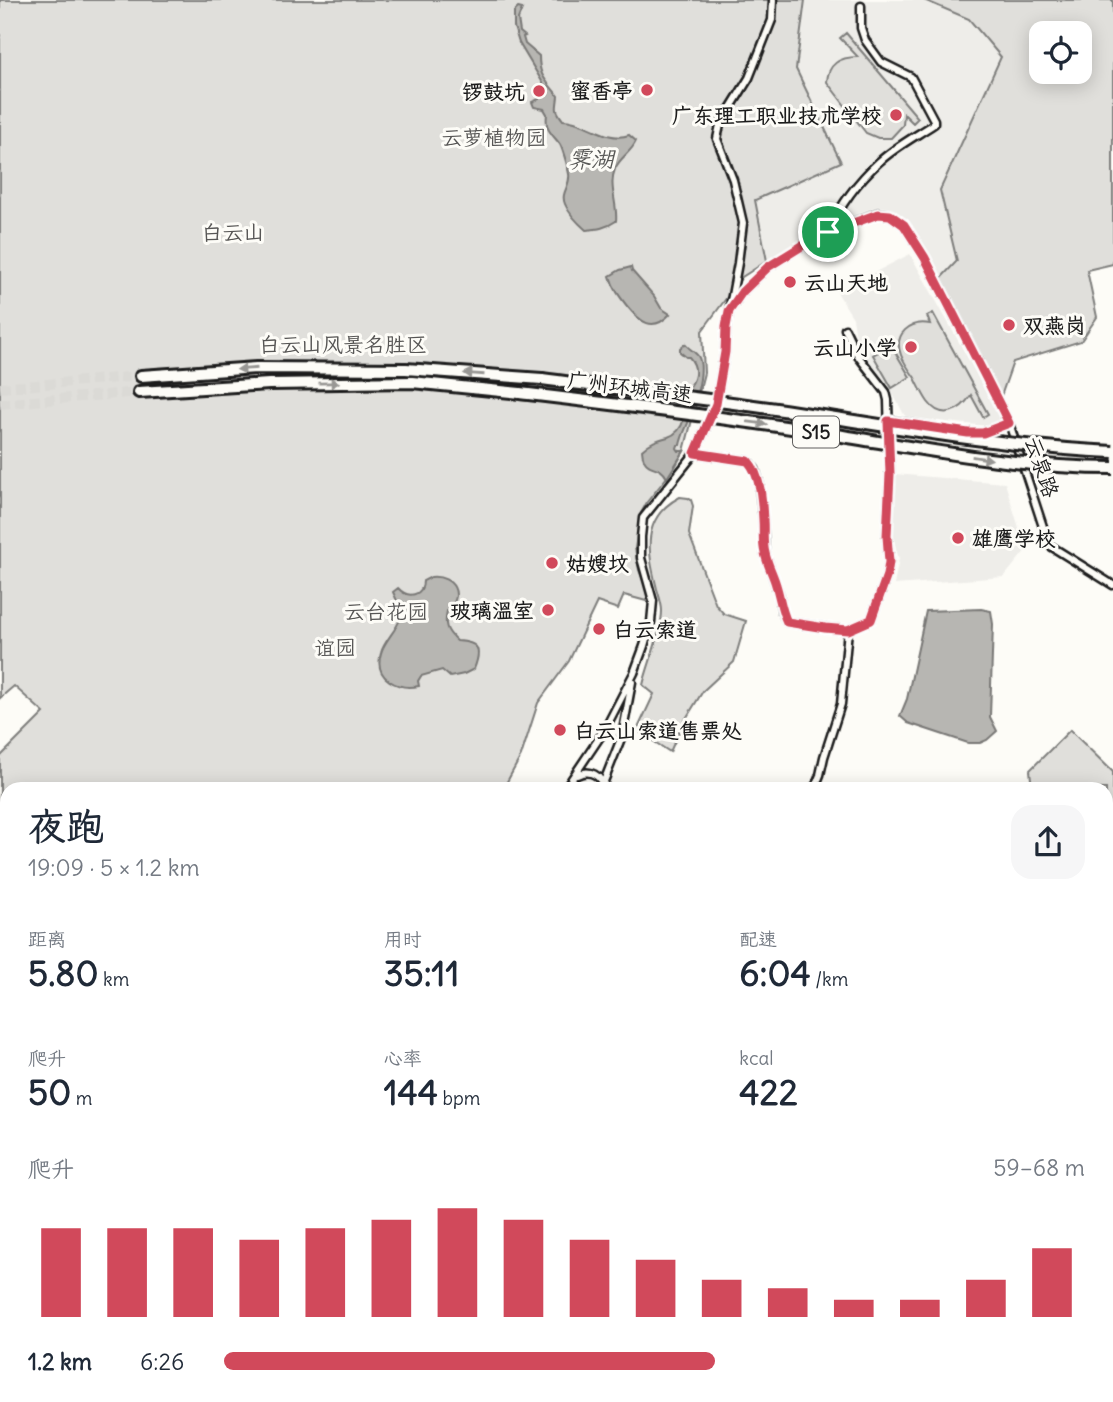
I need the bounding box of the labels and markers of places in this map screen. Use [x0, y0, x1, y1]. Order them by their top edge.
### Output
place label: 蜜香亭 [570, 77, 633, 104]
place label: 锣鼓坑 [462, 78, 525, 105]
marker: 蜜香亭 [639, 82, 655, 98]
marker: 锣鼓坑 [531, 83, 547, 99]
place label: 广东理工职业技术学校 [672, 102, 882, 129]
marker: 广东理工职业技术学校 [888, 107, 904, 123]
pin [798, 202, 858, 262]
place label: 云山天地 [804, 269, 888, 296]
marker: 云山天地 [782, 274, 798, 290]
place label: 双燕岗 [1023, 312, 1086, 339]
marker: 双燕岗 [1001, 317, 1017, 333]
place label: 云山小学 [813, 334, 897, 361]
marker: 云山小学 [903, 339, 919, 355]
place label: 雄鹰学校 [972, 525, 1056, 552]
marker: 雄鹰学校 [950, 530, 966, 546]
place label: 姑嫂坟 [566, 550, 629, 577]
marker: 姑嫂坟 [544, 555, 560, 571]
place label: 玻璃温室 [450, 597, 534, 624]
marker: 玻璃温室 [540, 602, 556, 618]
place label: 白云索道 [613, 616, 697, 643]
marker: 白云索道 [591, 621, 607, 637]
place label: 白云山索道售票处 [574, 717, 742, 744]
marker: 白云山索道售票处 [552, 722, 568, 738]

